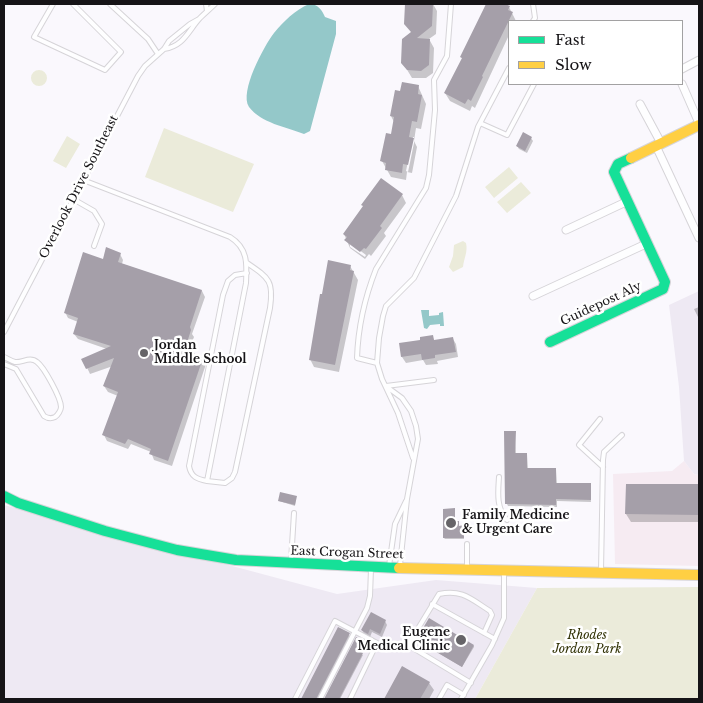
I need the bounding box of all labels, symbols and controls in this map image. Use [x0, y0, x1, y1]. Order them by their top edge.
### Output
legend [508, 20, 683, 85]
text: Fast [555, 30, 585, 49]
text: Slow [555, 55, 592, 74]
street label: Overlook Drive Southeast [36, 113, 122, 261]
street label: Guidepost Aly [558, 279, 644, 329]
place label: Jordan Middle School [154, 339, 247, 367]
marker: Jordan Middle School [138, 347, 150, 359]
place label: Family Medicine & Urgent Care [462, 509, 569, 537]
marker: Family Medicine & Urgent Care [444, 516, 458, 530]
street label: East Crogan Street [290, 544, 404, 562]
place label: Eugene Medical Clinic [357, 626, 450, 654]
park label: Rhodes Jordan Park [553, 629, 621, 657]
marker: Eugene Medical Clinic [454, 633, 468, 647]

